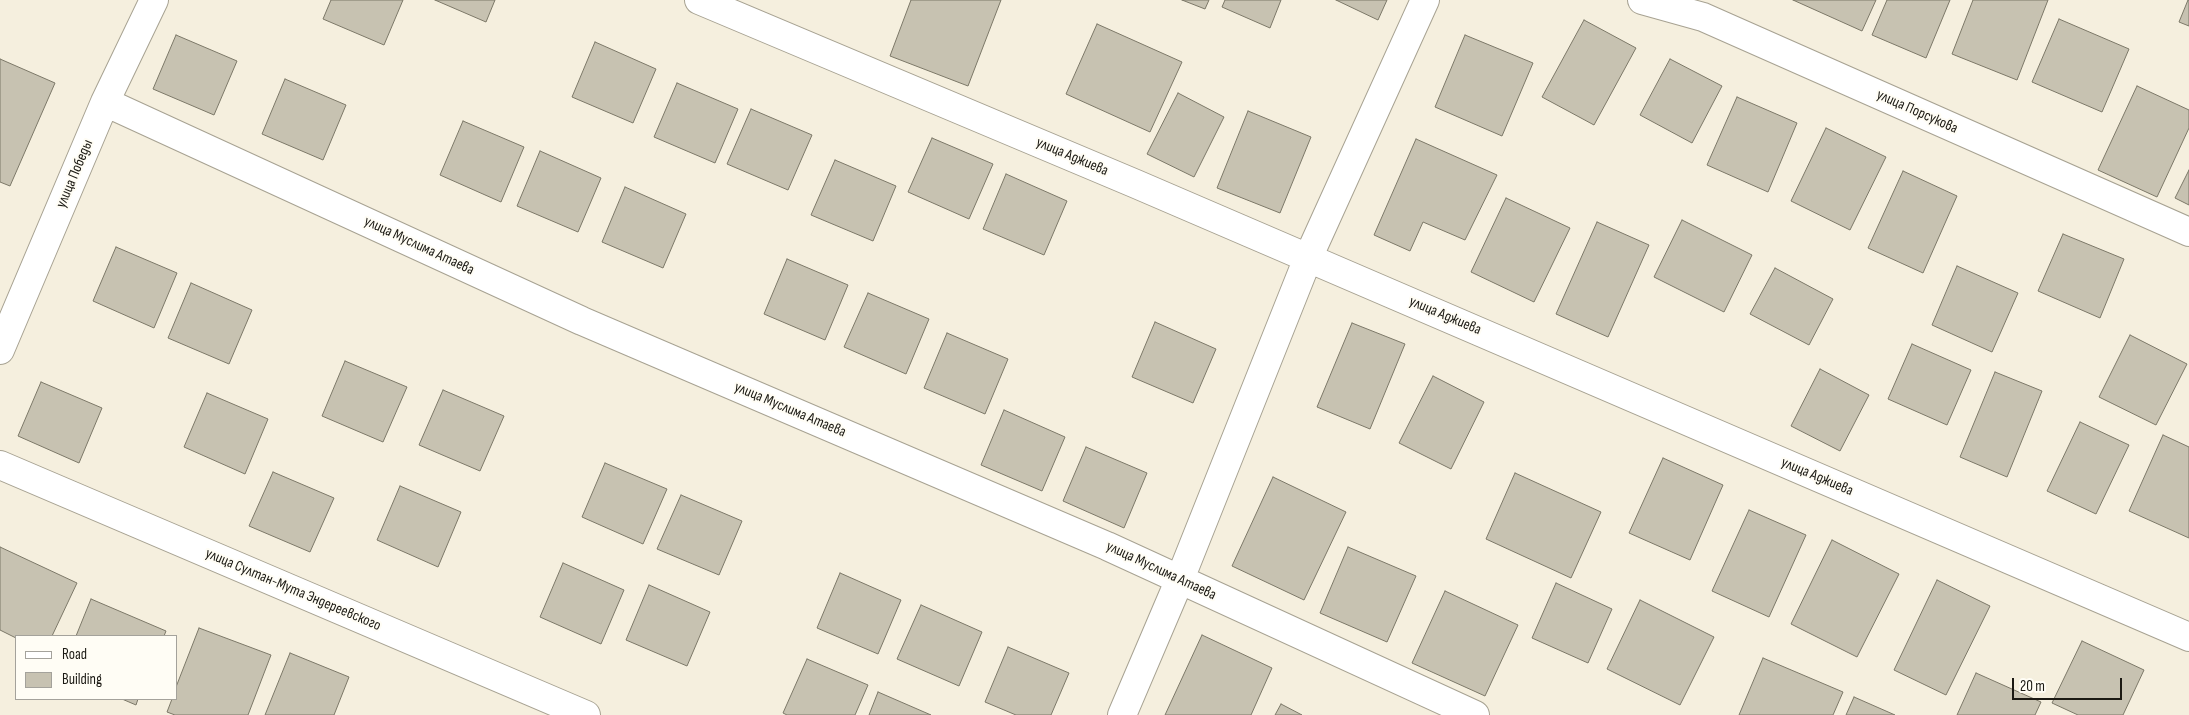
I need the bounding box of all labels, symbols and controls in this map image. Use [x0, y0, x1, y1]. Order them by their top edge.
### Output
street label: улица Порсукова [1874, 86, 1960, 138]
street label: улица Аджиева [1033, 134, 1111, 180]
street label: улица Победы [53, 137, 97, 211]
street label: улица Муслима Атаева [361, 213, 477, 279]
street label: улица Аджиева [1406, 293, 1484, 339]
street label: улица Муслима Атаева [732, 378, 848, 442]
street label: улица Аджиева [1778, 454, 1856, 500]
street label: улица Муслима Атаева [1103, 538, 1219, 604]
street label: улица Султан-Мута Эндереевского [202, 545, 384, 635]
legend [15, 635, 178, 700]
text: Road [62, 645, 87, 664]
scale bar [2014, 668, 2124, 700]
text: Building [62, 670, 102, 689]
text: 20 m [2020, 677, 2045, 696]

